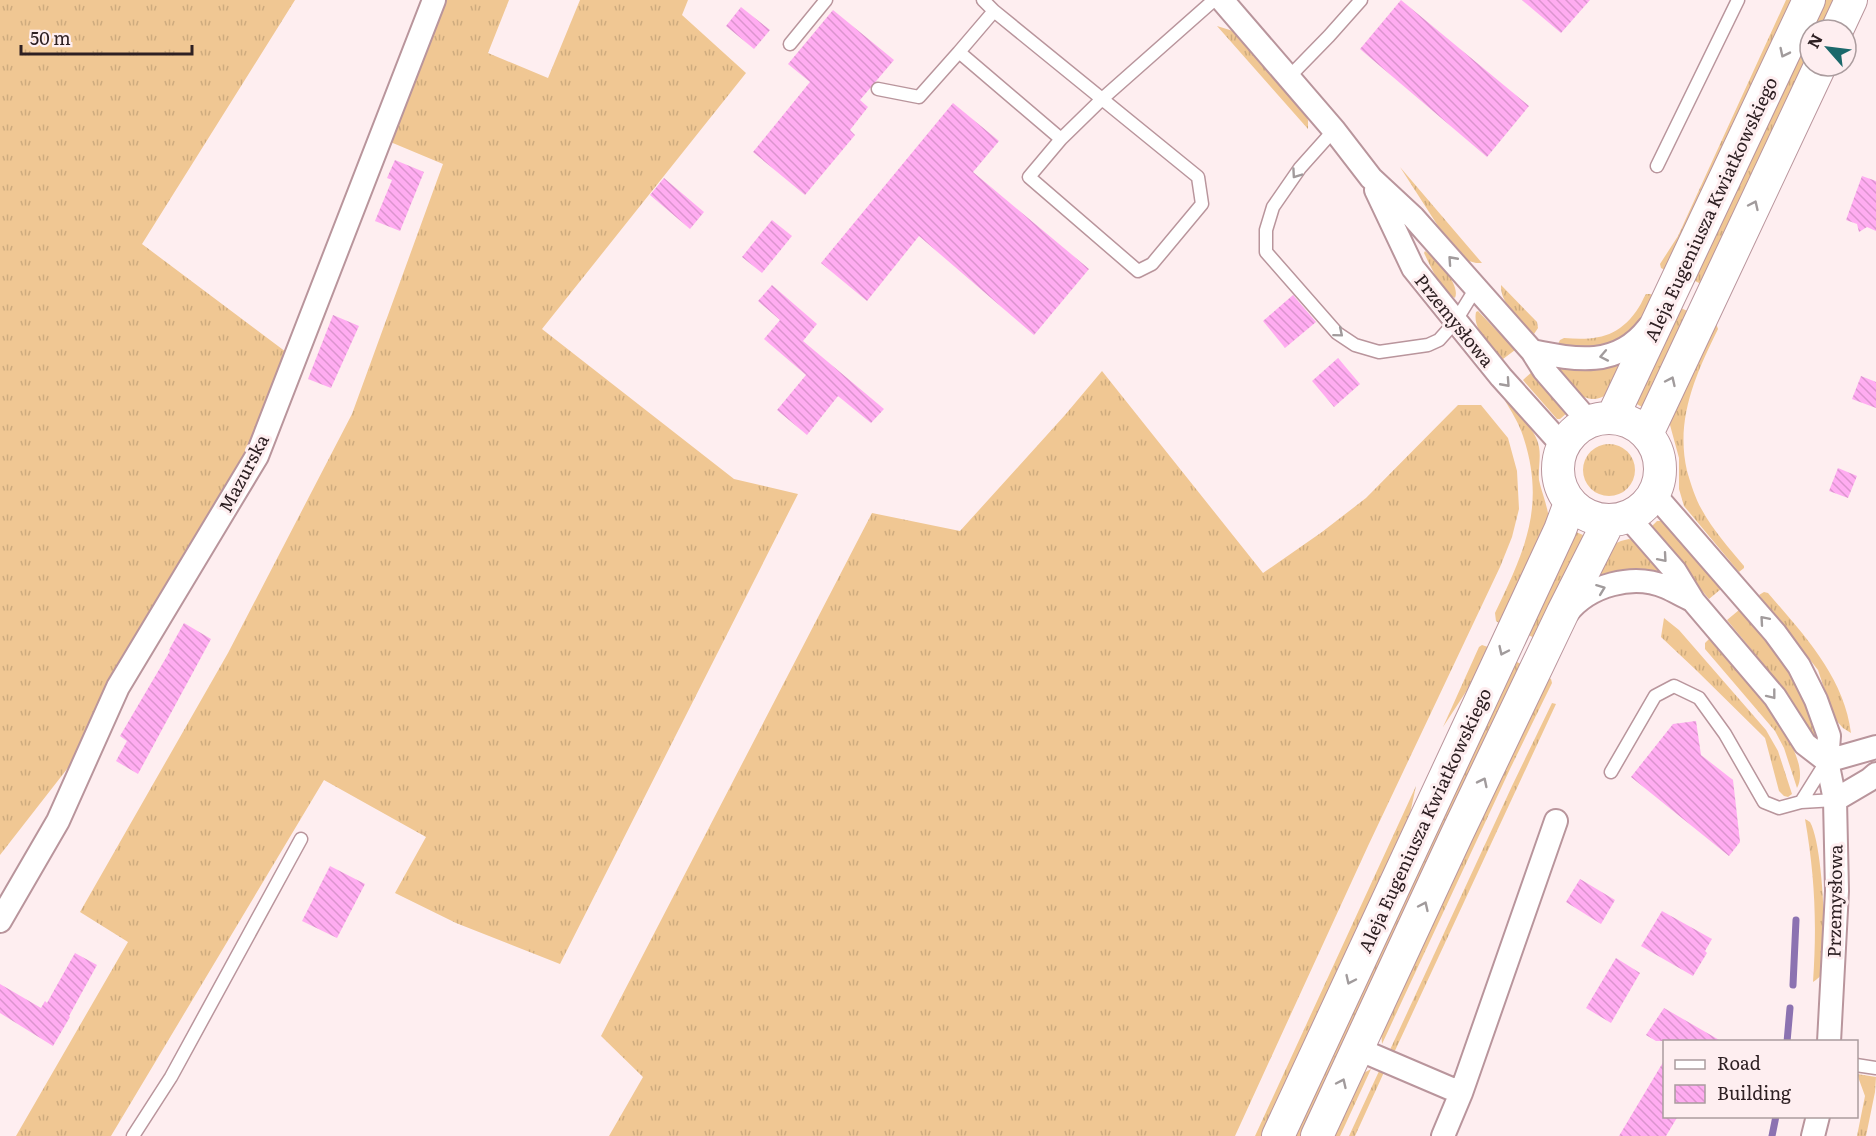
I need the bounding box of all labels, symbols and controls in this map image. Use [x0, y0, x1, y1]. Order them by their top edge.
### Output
scale bar [21, 18, 192, 56]
north arrow [1798, 18, 1858, 78]
text: 50 m [30, 24, 71, 51]
text: N [1800, 29, 1828, 52]
one-way arrow [1779, 46, 1791, 57]
street label: Aleja Eugeniusza Kwiatkowskiego [1637, 72, 1783, 346]
one-way arrow [1292, 168, 1303, 179]
one-way arrow [1747, 200, 1759, 211]
one-way arrow [1448, 257, 1459, 267]
street label: Przemysłowa [1409, 268, 1501, 373]
one-way arrow [1332, 326, 1343, 337]
one-way arrow [1599, 349, 1609, 362]
one-way arrow [1499, 376, 1510, 387]
one-way arrow [1663, 377, 1675, 388]
street label: Mazurska [211, 429, 275, 517]
one-way arrow [1656, 551, 1667, 562]
one-way arrow [1594, 584, 1605, 596]
one-way arrow [1760, 616, 1771, 627]
one-way arrow [1498, 645, 1510, 656]
street label: Aleja Eugeniusza Kwiatkowskiego [1351, 683, 1497, 957]
one-way arrow [1765, 688, 1776, 699]
one-way arrow [1475, 777, 1487, 788]
street label: Przemysłowa [1820, 844, 1848, 958]
one-way arrow [1417, 901, 1429, 912]
one-way arrow [1345, 974, 1357, 985]
legend [1663, 1040, 1858, 1118]
text: Road [1717, 1049, 1761, 1076]
one-way arrow [1335, 1078, 1347, 1089]
text: Building [1717, 1079, 1792, 1106]

